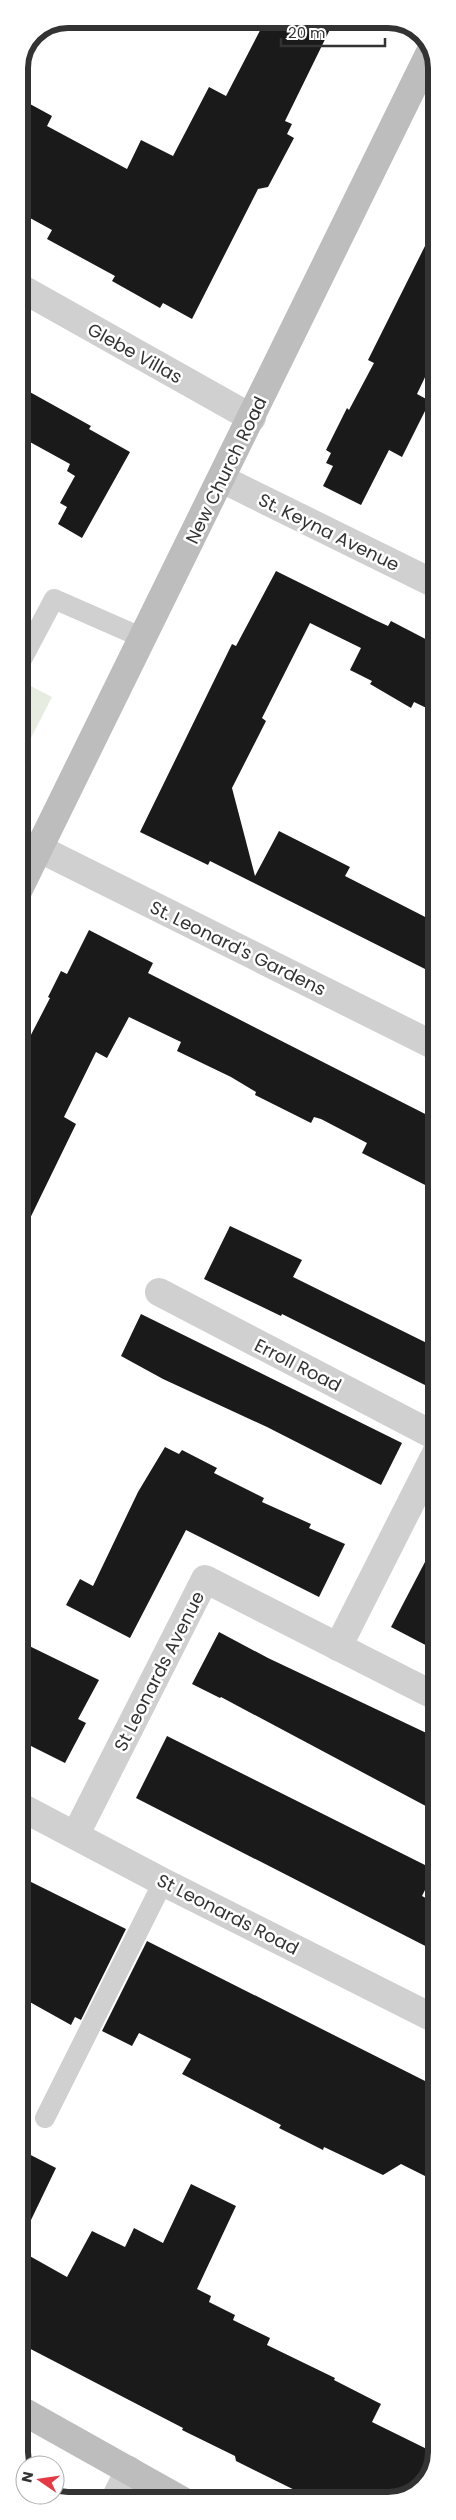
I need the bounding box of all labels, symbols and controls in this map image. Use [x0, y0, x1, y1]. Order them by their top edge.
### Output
scale bar [281, 15, 385, 47]
text: 20 m [288, 22, 326, 43]
street label: Glebe Villas [83, 317, 187, 389]
street label: New Church Road [179, 392, 273, 548]
street label: St. Keyna Avenue [254, 487, 404, 577]
street label: St. Leonard's Gardens [146, 894, 330, 1002]
street label: Erroll Road [250, 1332, 346, 1398]
street label: St Leonards Avenue [108, 1587, 210, 1755]
street label: St Leonards Road [153, 1867, 303, 1961]
north arrow [15, 2455, 65, 2505]
text: N [16, 2470, 38, 2484]

